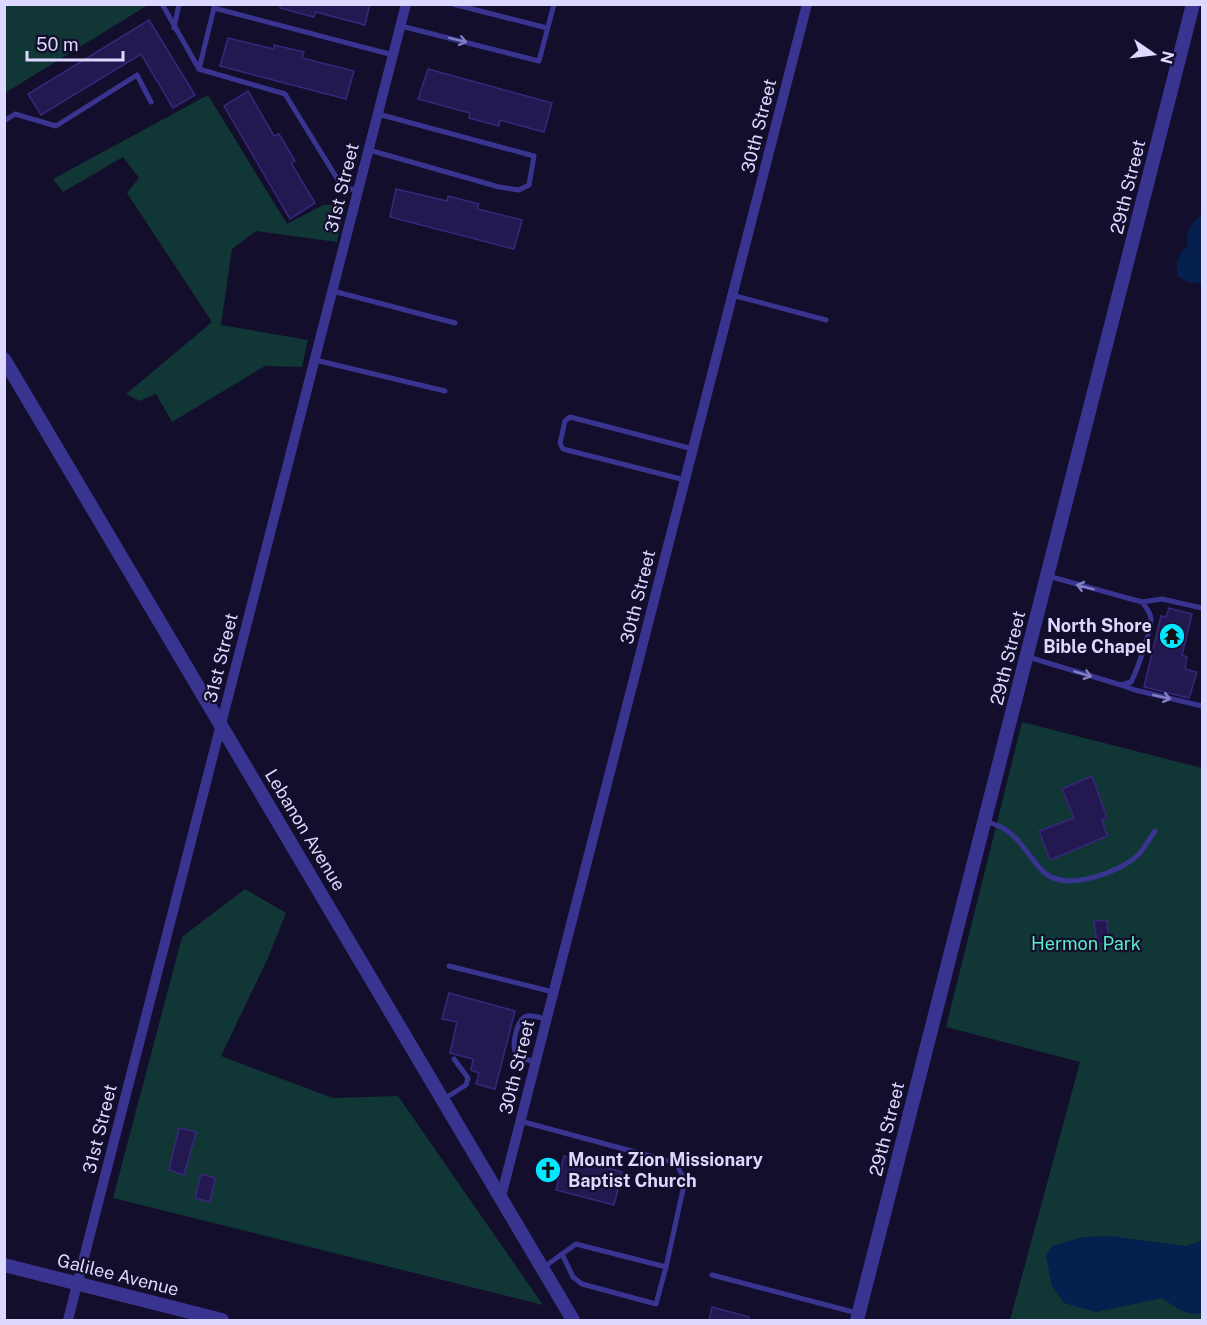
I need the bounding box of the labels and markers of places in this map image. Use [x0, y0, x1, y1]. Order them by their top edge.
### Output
place label: North Shore Bible Chapel [1043, 615, 1152, 657]
temple icon: North Shore Bible Chapel [1157, 621, 1187, 651]
place label: Mount Zion Missionary Baptist Church [568, 1149, 763, 1191]
church icon: Mount Zion Missionary Baptist Church [533, 1155, 563, 1185]

